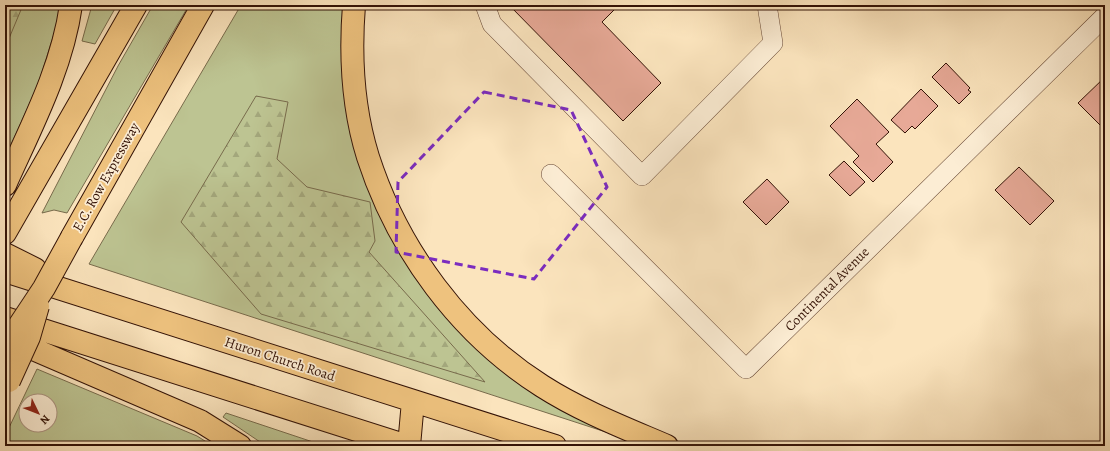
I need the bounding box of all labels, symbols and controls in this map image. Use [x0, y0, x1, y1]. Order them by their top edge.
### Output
street label: E.C. Row Expressway [68, 118, 144, 235]
street label: Continental Avenue [781, 243, 873, 335]
street label: Huron Church Road [222, 332, 338, 386]
north arrow [18, 393, 58, 433]
text: N [37, 411, 53, 428]

